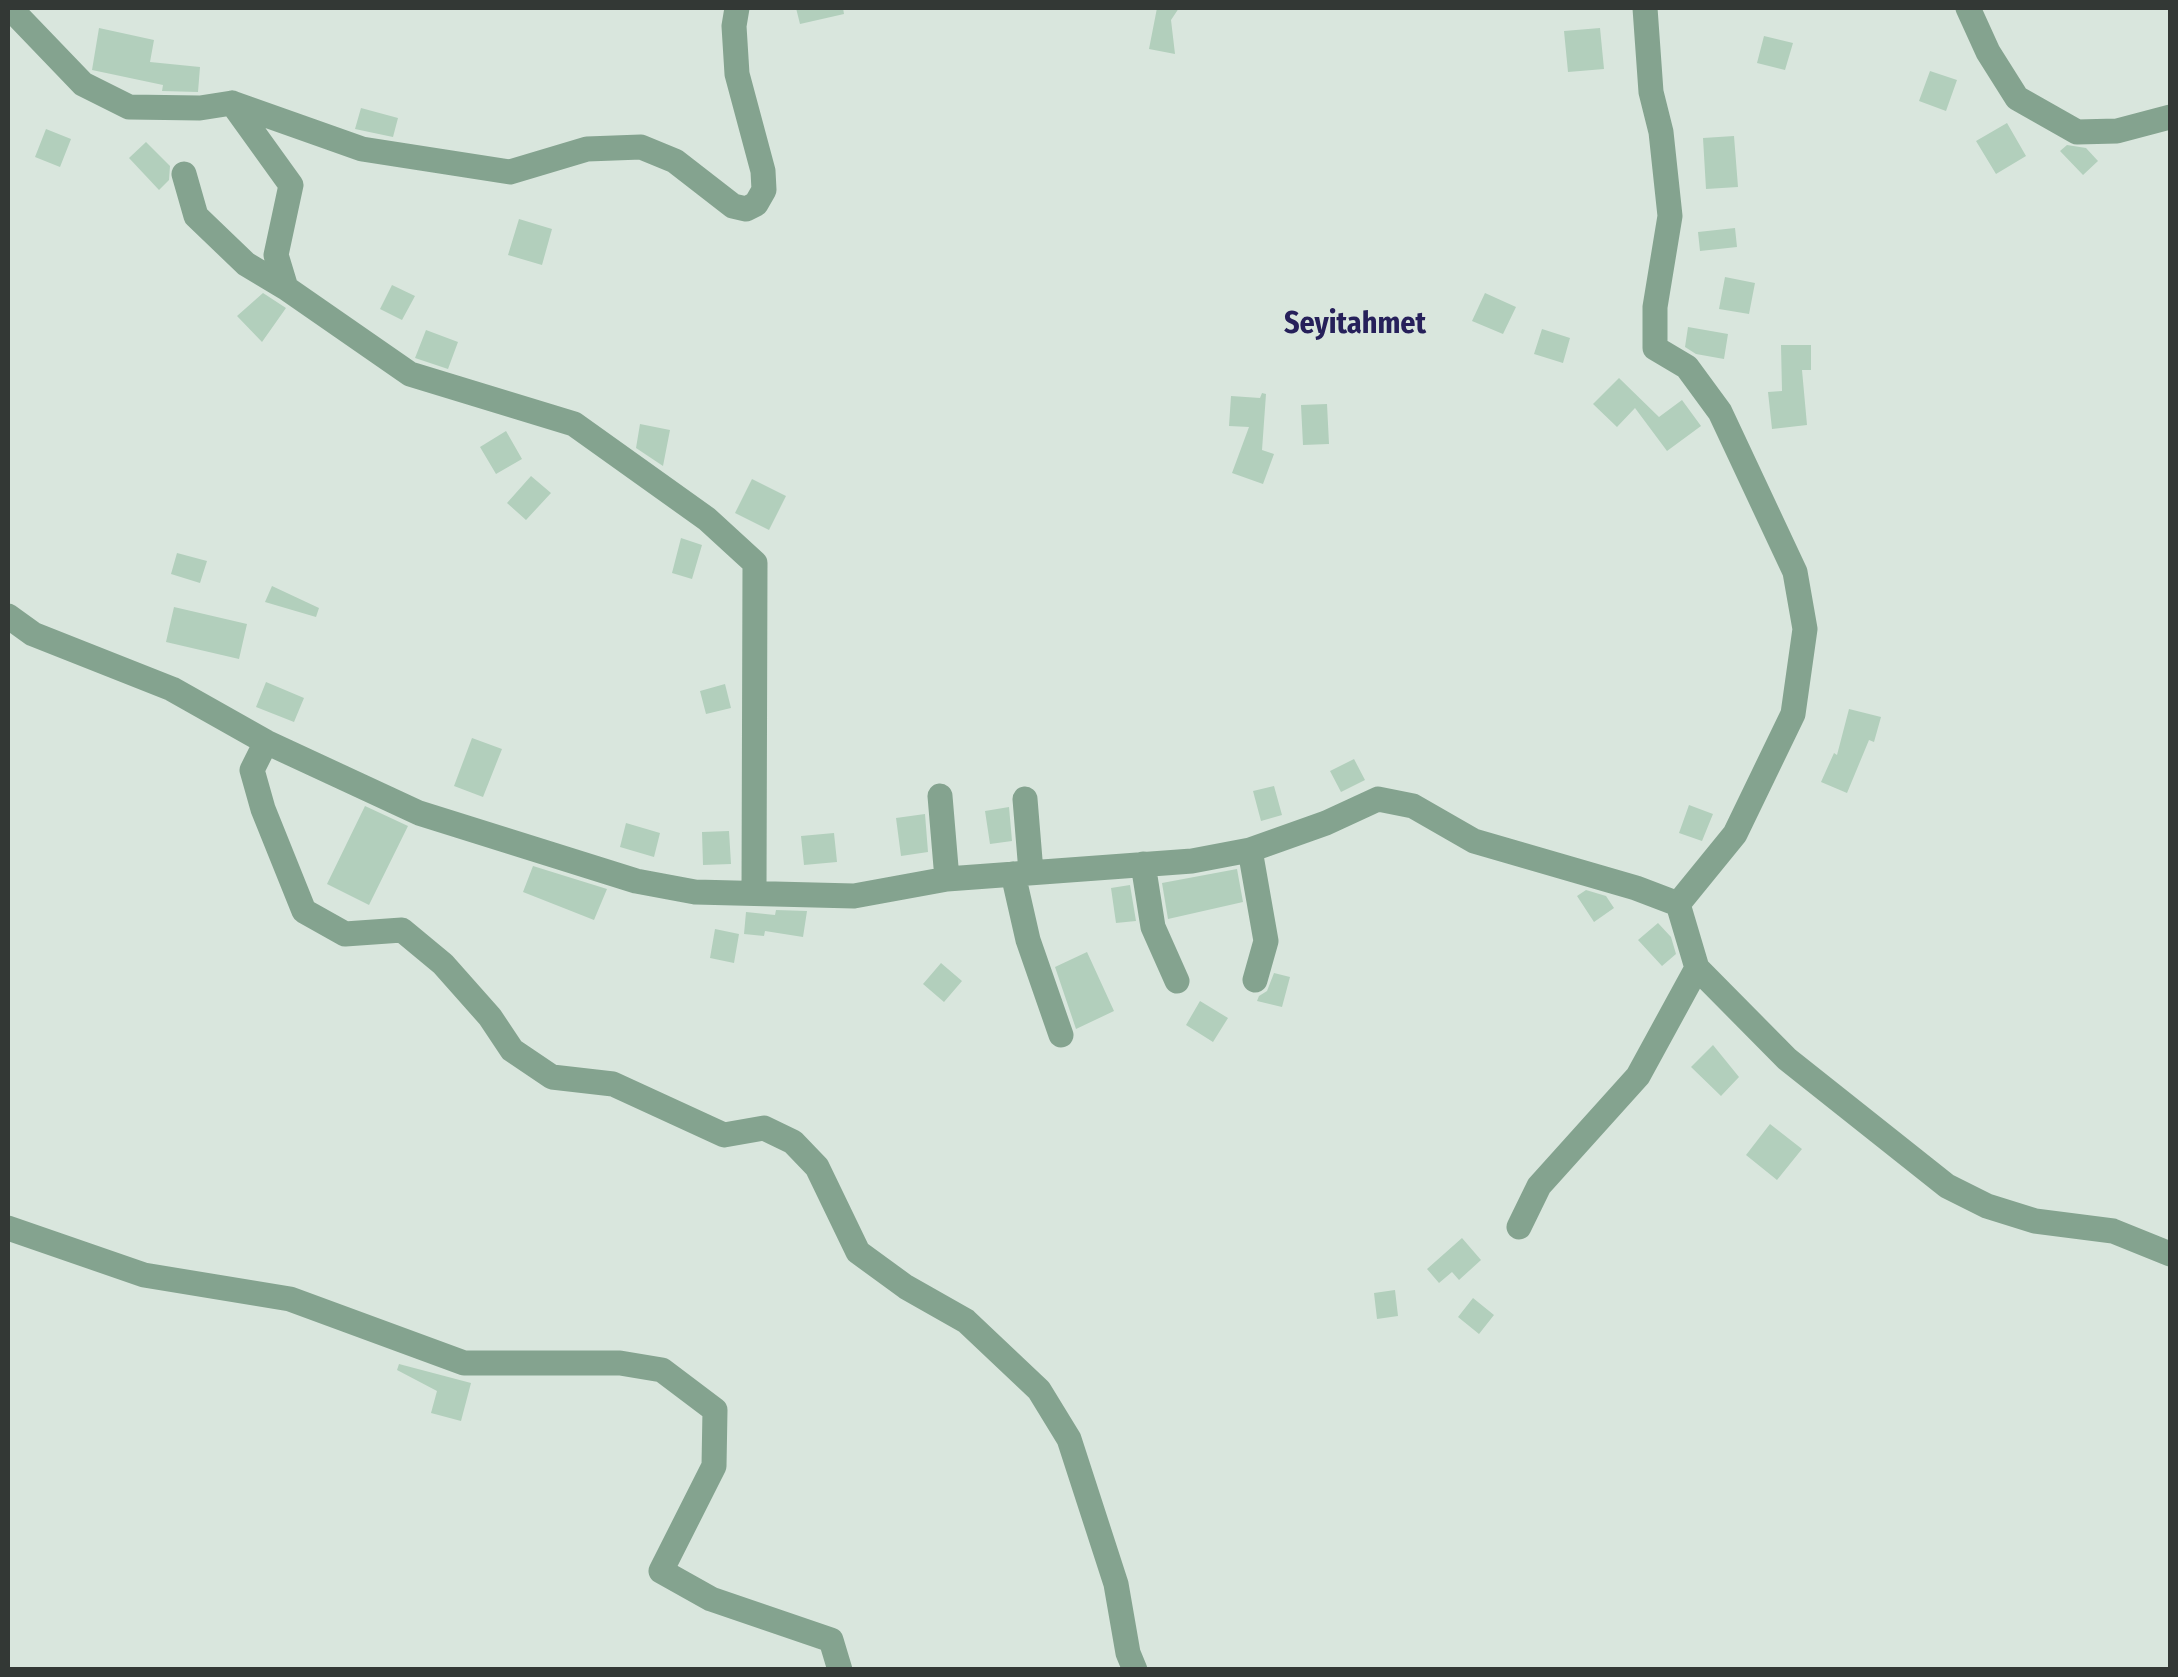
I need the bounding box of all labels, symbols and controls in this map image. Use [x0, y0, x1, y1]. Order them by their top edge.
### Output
district label: Seyitahmet [1284, 307, 1426, 343]

